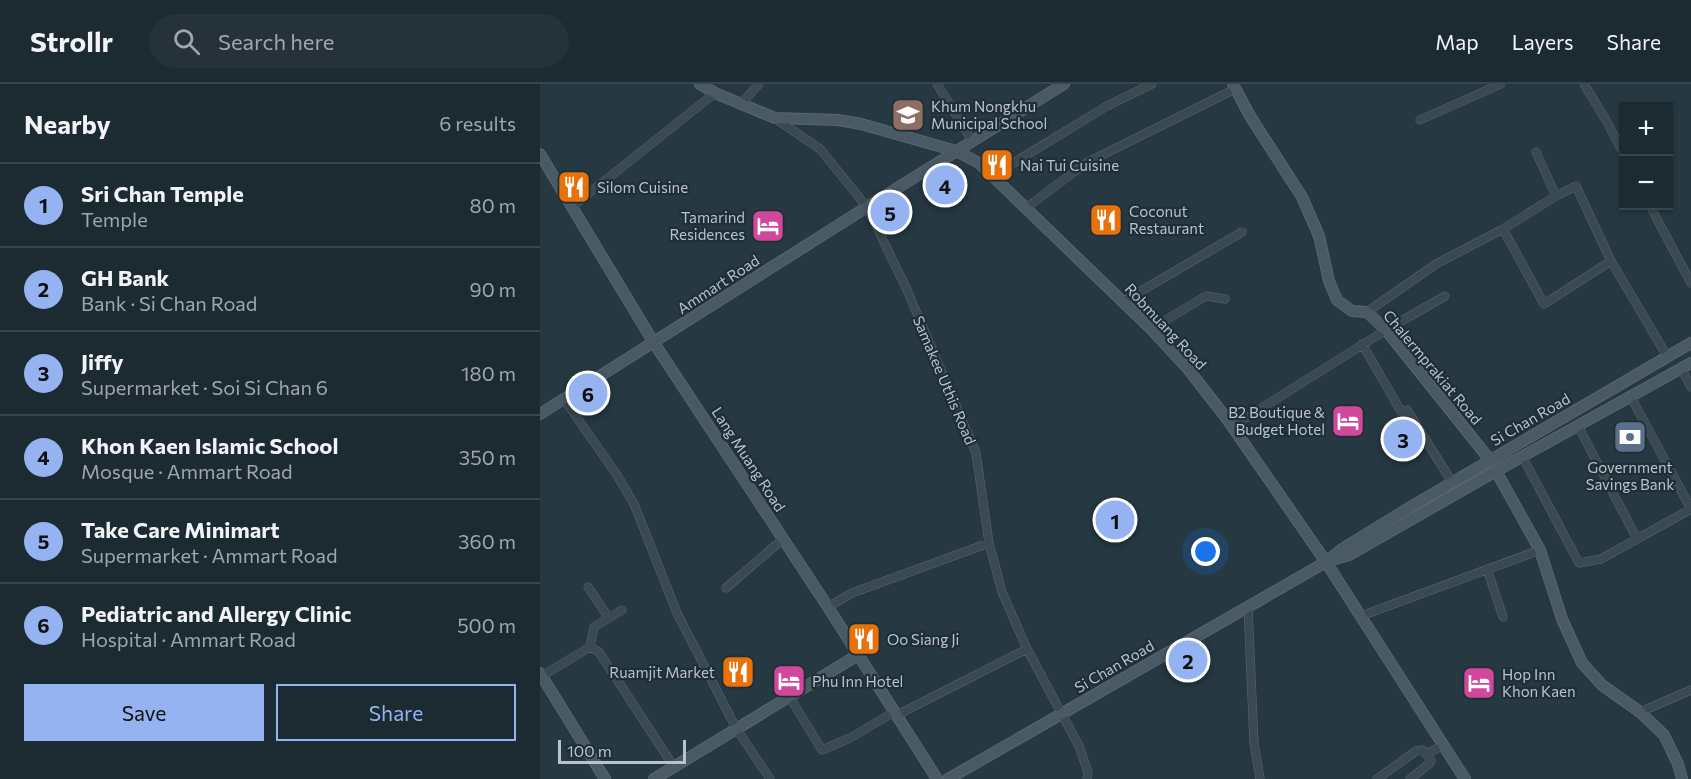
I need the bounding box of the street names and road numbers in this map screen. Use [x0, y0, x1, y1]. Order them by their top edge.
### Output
street label: Ammart Road [674, 251, 762, 317]
street label: Robmuang Road [1121, 279, 1211, 373]
street label: Chalermprakiat Road [1380, 306, 1486, 428]
street label: Samakee Uthis Road [910, 313, 980, 447]
street label: Si Chan Road [1487, 389, 1573, 449]
street label: Lang Muang Road [708, 403, 790, 515]
street label: Si Chan Road [1071, 636, 1157, 696]

